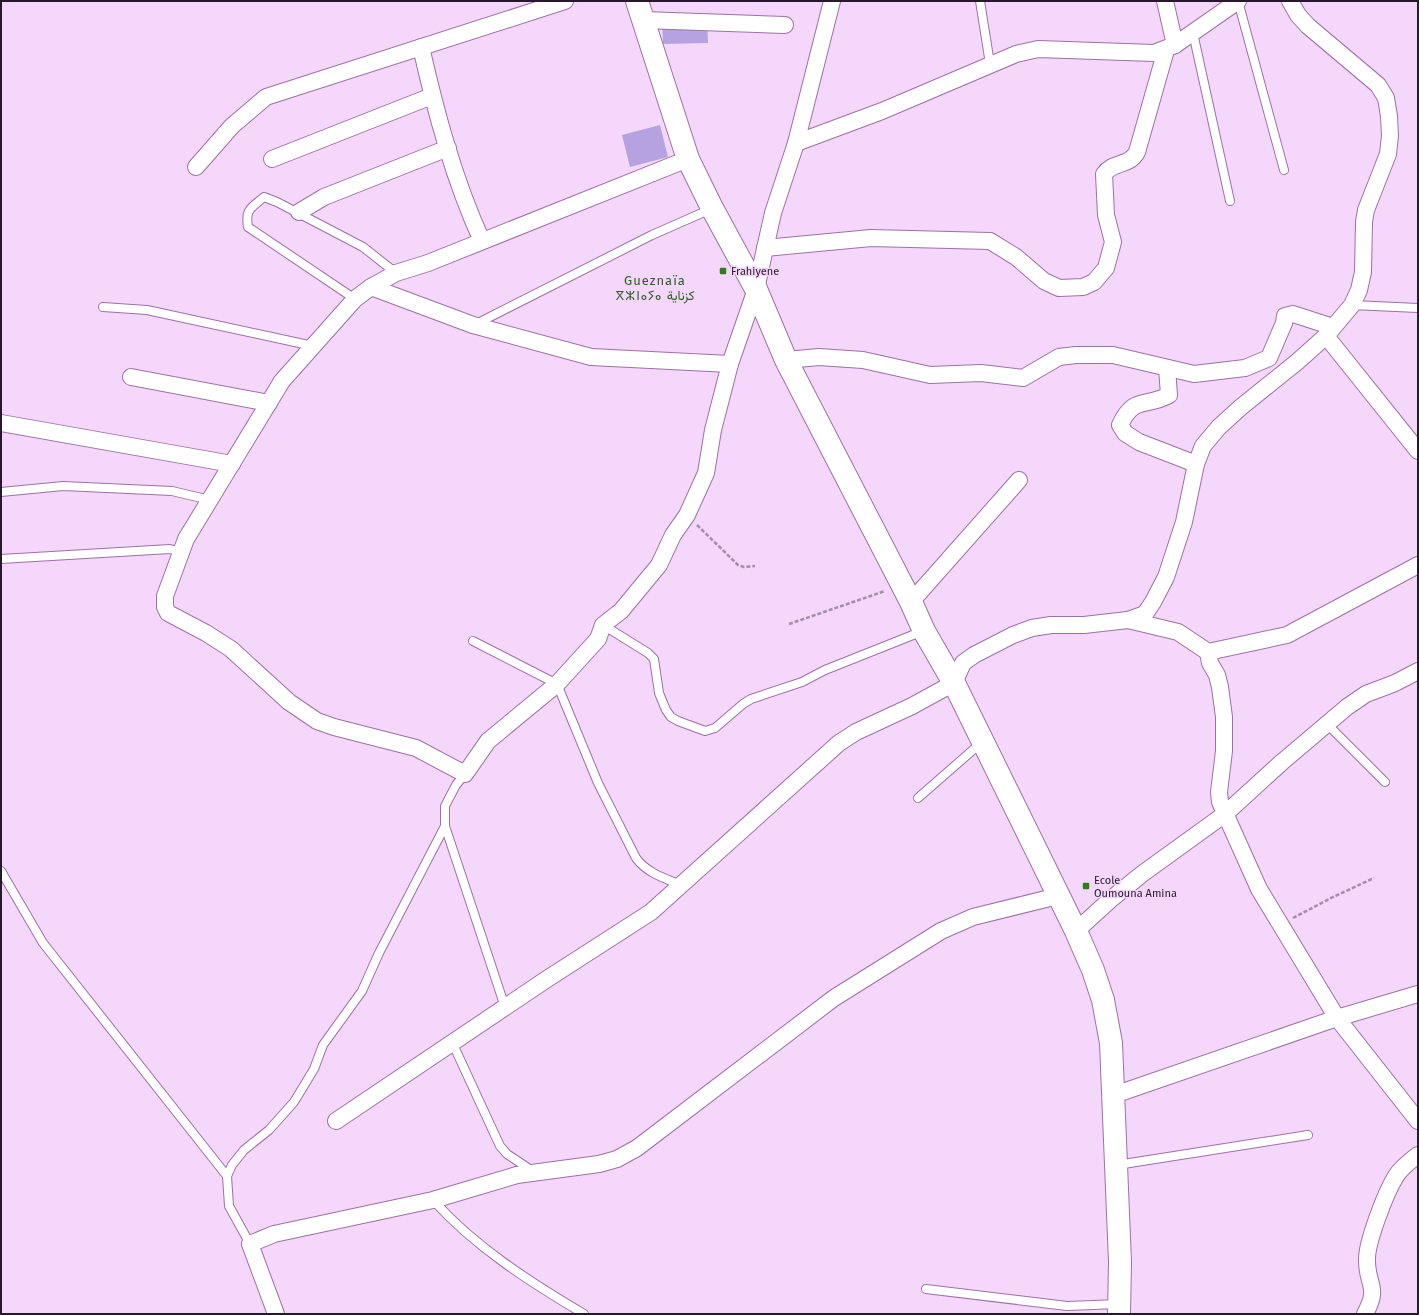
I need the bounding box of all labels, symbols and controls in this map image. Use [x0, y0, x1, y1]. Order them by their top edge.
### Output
place label: Frahiyene [731, 265, 779, 278]
marker: Frahiyene [718, 266, 728, 276]
district label: Gueznaïa ⴳⵣⵏⴰⵢⴰ كزناية [616, 273, 695, 304]
place label: Ecole Oumouna Amina [1094, 874, 1177, 900]
marker: Ecole Oumouna Amina [1081, 881, 1091, 891]

